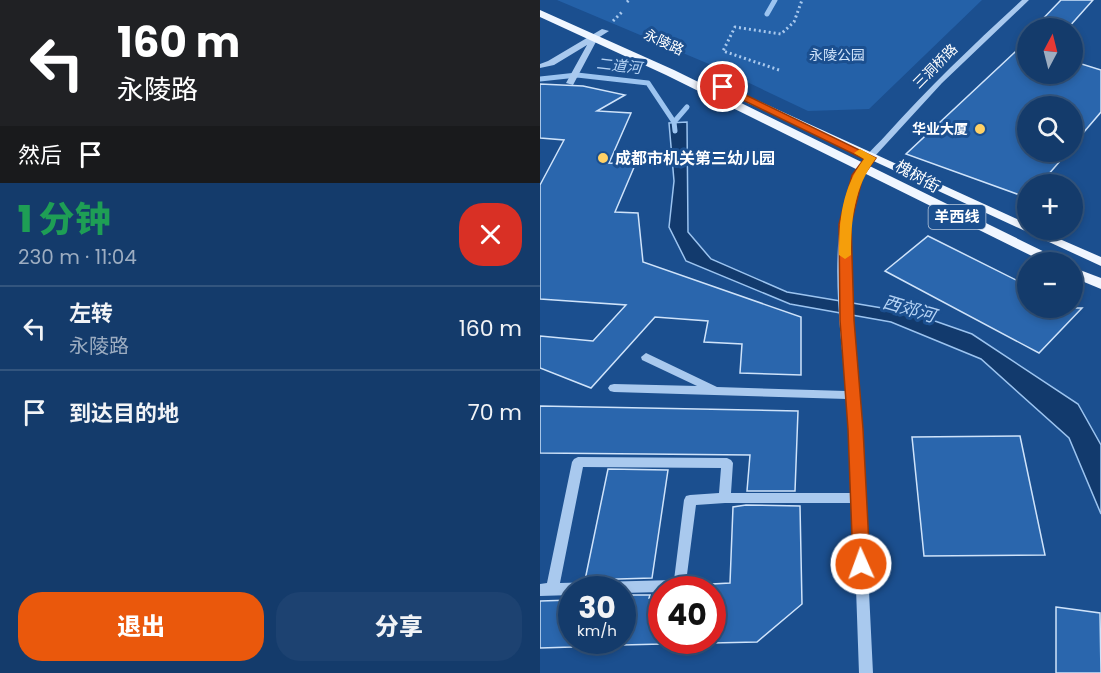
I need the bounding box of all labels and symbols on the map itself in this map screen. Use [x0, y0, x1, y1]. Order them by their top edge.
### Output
north arrow [1017, 18, 1083, 84]
street label: 永陵路 [641, 24, 687, 60]
street label: 三洞桥路 [908, 39, 962, 93]
park label: 永陵公园 [809, 45, 865, 65]
water label: 二道河 [596, 53, 646, 79]
pin [697, 61, 748, 112]
place label: 华业大厦 [912, 119, 968, 139]
marker: 华业大厦 [973, 122, 987, 136]
place label: 成都市机关第三幼儿园 [615, 147, 775, 170]
marker: 成都市机关第三幼儿园 [596, 151, 610, 165]
street label: 槐树街 [891, 155, 944, 198]
road number: 羊西线 [928, 205, 986, 229]
water label: 西郊河 [880, 289, 941, 329]
position arrow [829, 532, 893, 596]
speed limit sign: 40 [648, 576, 726, 654]

